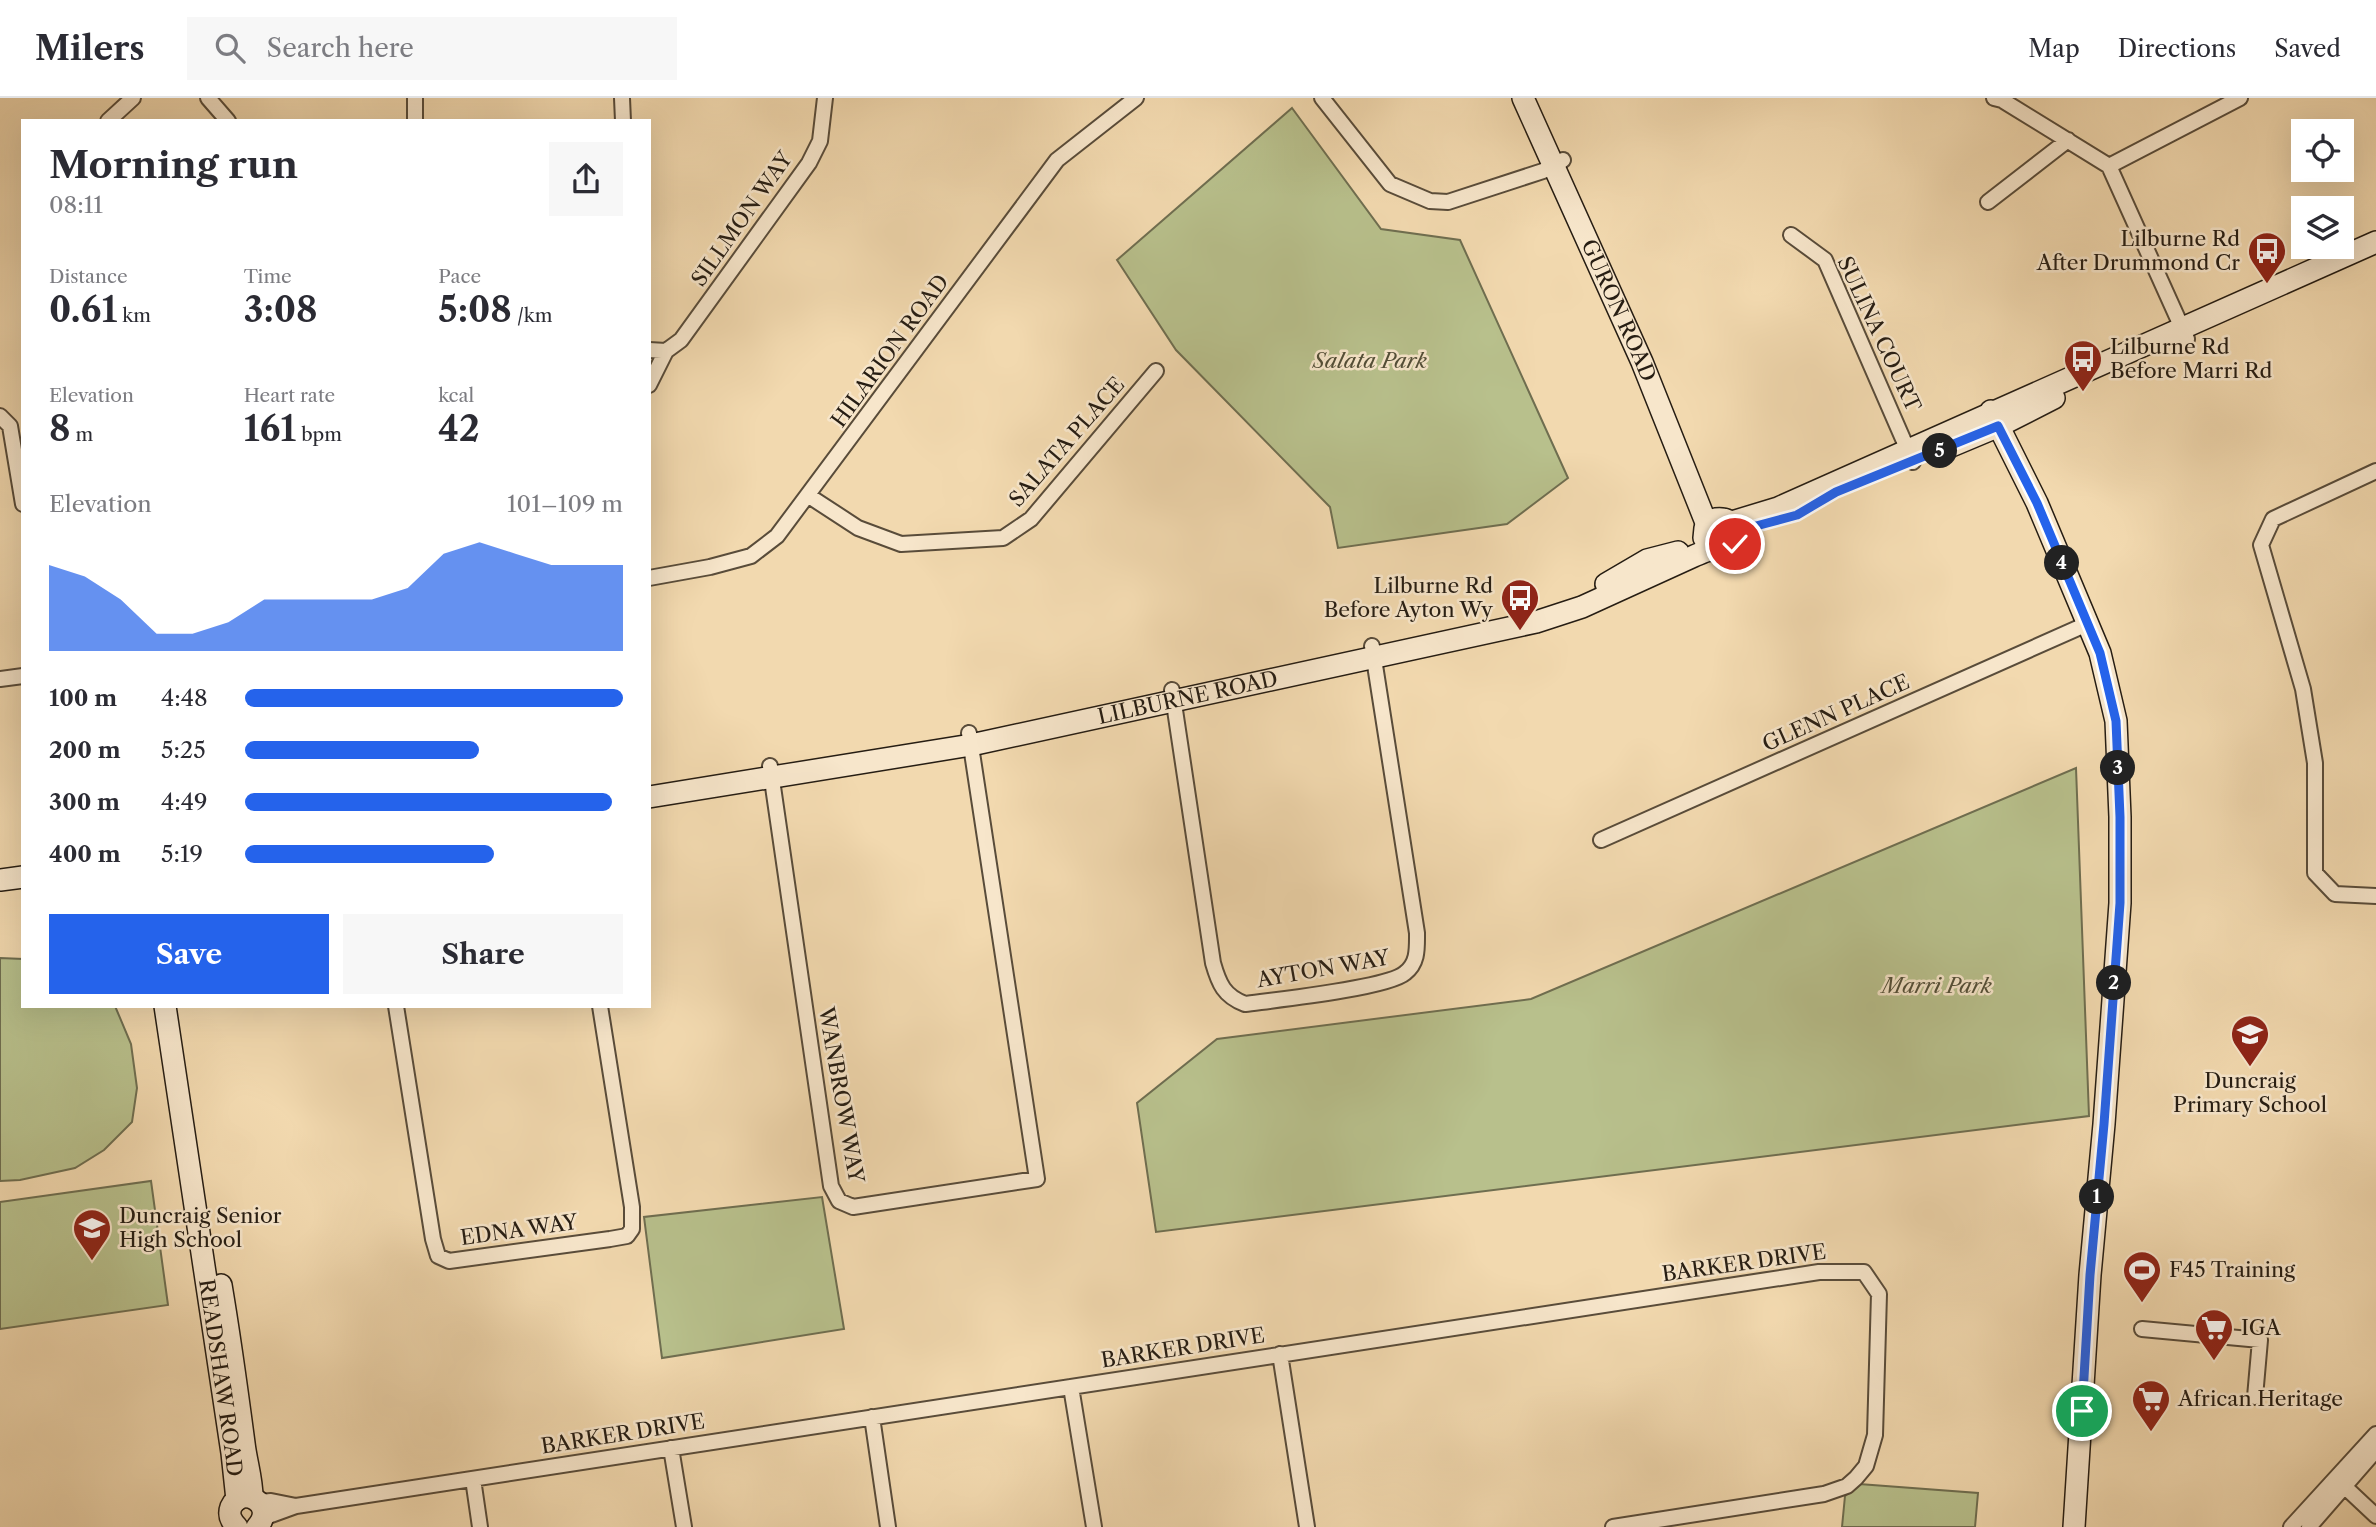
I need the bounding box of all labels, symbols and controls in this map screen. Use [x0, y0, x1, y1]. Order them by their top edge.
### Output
search box [187, 17, 677, 80]
text: Milers [35, 28, 145, 69]
icon: search [211, 29, 249, 67]
text: Search here [267, 32, 414, 64]
text: Map [2028, 34, 2080, 63]
text: Directions [2118, 34, 2236, 63]
text: Saved [2274, 34, 2341, 63]
map controls [2291, 119, 2354, 259]
button: locate [2291, 119, 2354, 182]
text: Morning run [49, 141, 298, 188]
button: share [549, 142, 623, 216]
street label: SILLMON WAY [686, 146, 798, 291]
text: 08:11 [49, 191, 103, 219]
button: layers [2291, 196, 2354, 259]
place label: Lilburne Rd After Drummond Cr [2036, 226, 2240, 275]
bus stop icon: Lilburne Rd After Drummond Cr [2246, 230, 2288, 285]
street label: GURON ROAD [1576, 235, 1661, 385]
street label: SULINA COURT [1833, 252, 1926, 416]
text: Distance [49, 265, 128, 288]
text: Time [244, 265, 292, 288]
text: Pace [438, 265, 481, 288]
street label: HILARION ROAD [826, 269, 953, 432]
text: 0.61 [49, 288, 117, 331]
text: 3:08 [244, 288, 318, 331]
text: 5:08 [438, 288, 512, 331]
text: km [117, 304, 151, 327]
text: /km [512, 304, 552, 327]
place label: Lilburne Rd Before Marri Rd [2110, 334, 2273, 383]
bus stop icon: Lilburne Rd Before Marri Rd [2062, 338, 2104, 393]
park label: Salata Park [1311, 348, 1427, 373]
street label: SALATA PLACE [1004, 372, 1130, 511]
text: Elevation [49, 384, 134, 407]
text: Heart rate [244, 384, 335, 407]
text: kcal [438, 384, 474, 407]
text: 8 [49, 407, 71, 450]
text: 161 [244, 407, 296, 450]
text: 42 [438, 407, 480, 450]
text: m [71, 423, 93, 446]
text: bpm [296, 423, 342, 446]
pin: 5 [1923, 434, 1958, 468]
text: 5 [1934, 439, 1945, 462]
text: Elevation [49, 490, 152, 518]
text: 101–109 m [507, 490, 623, 518]
pin [1705, 514, 1765, 574]
icon: check [1716, 525, 1754, 563]
pin: 4 [2044, 546, 2080, 580]
text: 4 [2056, 551, 2067, 574]
place label: Lilburne Rd Before Ayton Wy [1324, 573, 1493, 622]
bus stop icon: Lilburne Rd Before Ayton Wy [1499, 577, 1541, 632]
street label: LILBURNE ROAD [1095, 666, 1280, 729]
street label: GLENN PLACE [1758, 669, 1913, 756]
text: 100 m [49, 684, 117, 712]
text: 4:48 [161, 684, 208, 712]
text: 200 m [49, 736, 121, 764]
text: 5:25 [161, 736, 206, 764]
pin: 3 [2100, 750, 2136, 786]
text: 3 [2112, 756, 2123, 779]
text: 300 m [49, 788, 120, 816]
text: 4:49 [161, 788, 208, 816]
text: 400 m [49, 840, 121, 868]
text: 5:19 [161, 840, 203, 868]
button: Save [49, 914, 329, 994]
button: Share [343, 914, 623, 994]
street label: AYTON WAY [1254, 944, 1392, 993]
pin: 2 [2096, 966, 2132, 1001]
text: 2 [2108, 971, 2119, 994]
park label: Marri Park [1879, 973, 1992, 998]
street label: WANBROW WAY [814, 1004, 869, 1186]
school or university icon: Duncraig Primary School [2229, 1013, 2271, 1068]
place label: Duncraig Primary School [2173, 1068, 2327, 1117]
pin: 1 [2080, 1180, 2114, 1214]
text: 1 [2092, 1185, 2101, 1208]
place label: Duncraig Senior High School [119, 1203, 282, 1252]
school or university icon: Duncraig Senior High School [71, 1207, 113, 1262]
street label: EDNA WAY [459, 1209, 580, 1250]
street label: BARKER DRIVE [1660, 1239, 1828, 1286]
sports icon: F45 Training [2121, 1249, 2163, 1304]
place label: F45 Training [2169, 1257, 2296, 1282]
street label: READSHAW ROAD [194, 1277, 247, 1478]
supermarket icon: IGA [2193, 1307, 2235, 1362]
place label: IGA [2241, 1315, 2281, 1340]
street label: BARKER DRIVE [1099, 1322, 1267, 1373]
supermarket icon: African Heritage [2130, 1378, 2172, 1433]
pin [2052, 1381, 2112, 1441]
place label: African Heritage [2177, 1386, 2343, 1411]
icon: arrive [2063, 1392, 2101, 1430]
street label: BARKER DRIVE [539, 1408, 707, 1459]

